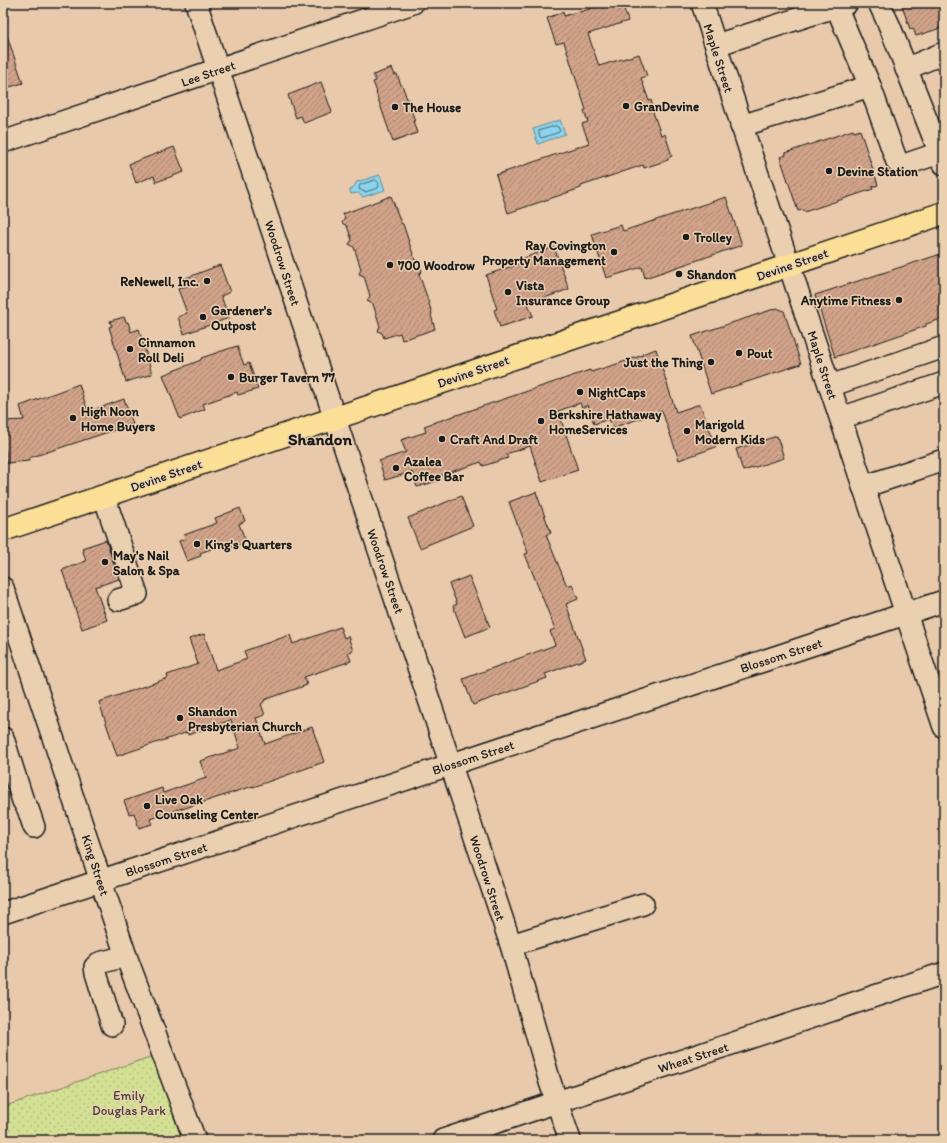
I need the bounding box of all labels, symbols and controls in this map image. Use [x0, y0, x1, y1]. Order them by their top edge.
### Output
street label: Maple Street [700, 22, 737, 95]
street label: Lee Street [179, 57, 237, 90]
place label: GranDevine [634, 99, 699, 114]
place label: The House [402, 100, 461, 115]
marker: GranDevine [621, 101, 631, 111]
marker: The House [390, 102, 400, 112]
place label: Devine Station [837, 164, 919, 179]
marker: Devine Station [824, 166, 834, 176]
street label: Woodrow Street [262, 219, 303, 308]
place label: Trolley [693, 230, 733, 246]
marker: Trolley [681, 232, 691, 242]
place label: Ray Covington Property Management [482, 238, 607, 269]
street label: Devine Street [754, 245, 830, 284]
marker: Ray Covington Property Management [609, 247, 619, 257]
place label: 700 Woodrow [397, 258, 475, 273]
marker: 700 Woodrow [385, 260, 395, 270]
place label: Shandon [687, 267, 737, 282]
marker: Shandon [674, 269, 684, 279]
place label: ReNewell, Inc. [120, 274, 199, 289]
marker: ReNewell, Inc. [202, 276, 212, 286]
place label: Vista Insurance Group [516, 278, 610, 309]
marker: Vista Insurance Group [503, 287, 513, 297]
place label: Anytime Fitness [800, 293, 891, 309]
marker: Anytime Fitness [894, 295, 904, 305]
place label: Gardener's Outpost [211, 303, 272, 334]
marker: Gardener's Outpost [198, 312, 208, 322]
street label: Maple Street [804, 329, 841, 402]
place label: Cinnamon Roll Deli [138, 335, 196, 365]
marker: Cinnamon Roll Deli [125, 344, 135, 354]
place label: Pout [747, 346, 773, 361]
marker: Pout [734, 348, 744, 358]
street label: Devine Street [435, 352, 511, 391]
place label: Just the Thing [623, 355, 703, 371]
marker: Just the Thing [706, 357, 716, 367]
place label: Burger Tavern 77 [239, 370, 336, 386]
marker: Burger Tavern 77 [226, 372, 236, 382]
place label: NightCaps [588, 385, 646, 401]
marker: NightCaps [575, 387, 585, 397]
place label: High Noon Home Buyers [81, 404, 156, 435]
place label: Berkshire Hathaway HomeServices [549, 407, 662, 437]
marker: High Noon Home Buyers [68, 413, 78, 423]
marker: Berkshire Hathaway HomeServices [536, 416, 546, 426]
place label: Marigold Modern Kids [695, 417, 765, 447]
marker: Marigold Modern Kids [682, 426, 692, 436]
district label: Shandon [288, 429, 352, 449]
place label: Craft And Draft [450, 432, 538, 447]
marker: Craft And Draft [437, 434, 447, 444]
place label: Azalea Coffee Bar [403, 454, 465, 484]
street label: Devine Street [128, 456, 204, 495]
marker: Azalea Coffee Bar [391, 463, 401, 473]
street label: Woodrow Street [364, 527, 407, 616]
place label: King's Quarters [205, 537, 292, 553]
marker: King's Quarters [192, 539, 202, 549]
place label: May's Nail Salon & Spa [113, 548, 180, 579]
marker: May's Nail Salon & Spa [100, 557, 110, 567]
street label: Blossom Street [738, 635, 824, 676]
place label: Shandon Presbyterian Church [188, 704, 302, 735]
marker: Shandon Presbyterian Church [175, 713, 185, 723]
street label: Blossom Street [430, 737, 516, 778]
place label: Live Oak Counseling Center [155, 792, 259, 823]
marker: Live Oak Counseling Center [142, 801, 152, 811]
street label: King Street [79, 833, 112, 898]
street label: Woodrow Street [467, 834, 508, 923]
street label: Blossom Street [123, 839, 209, 880]
street label: Wheat Street [656, 1039, 730, 1076]
park label: Emily Douglas Park [92, 1088, 166, 1118]

